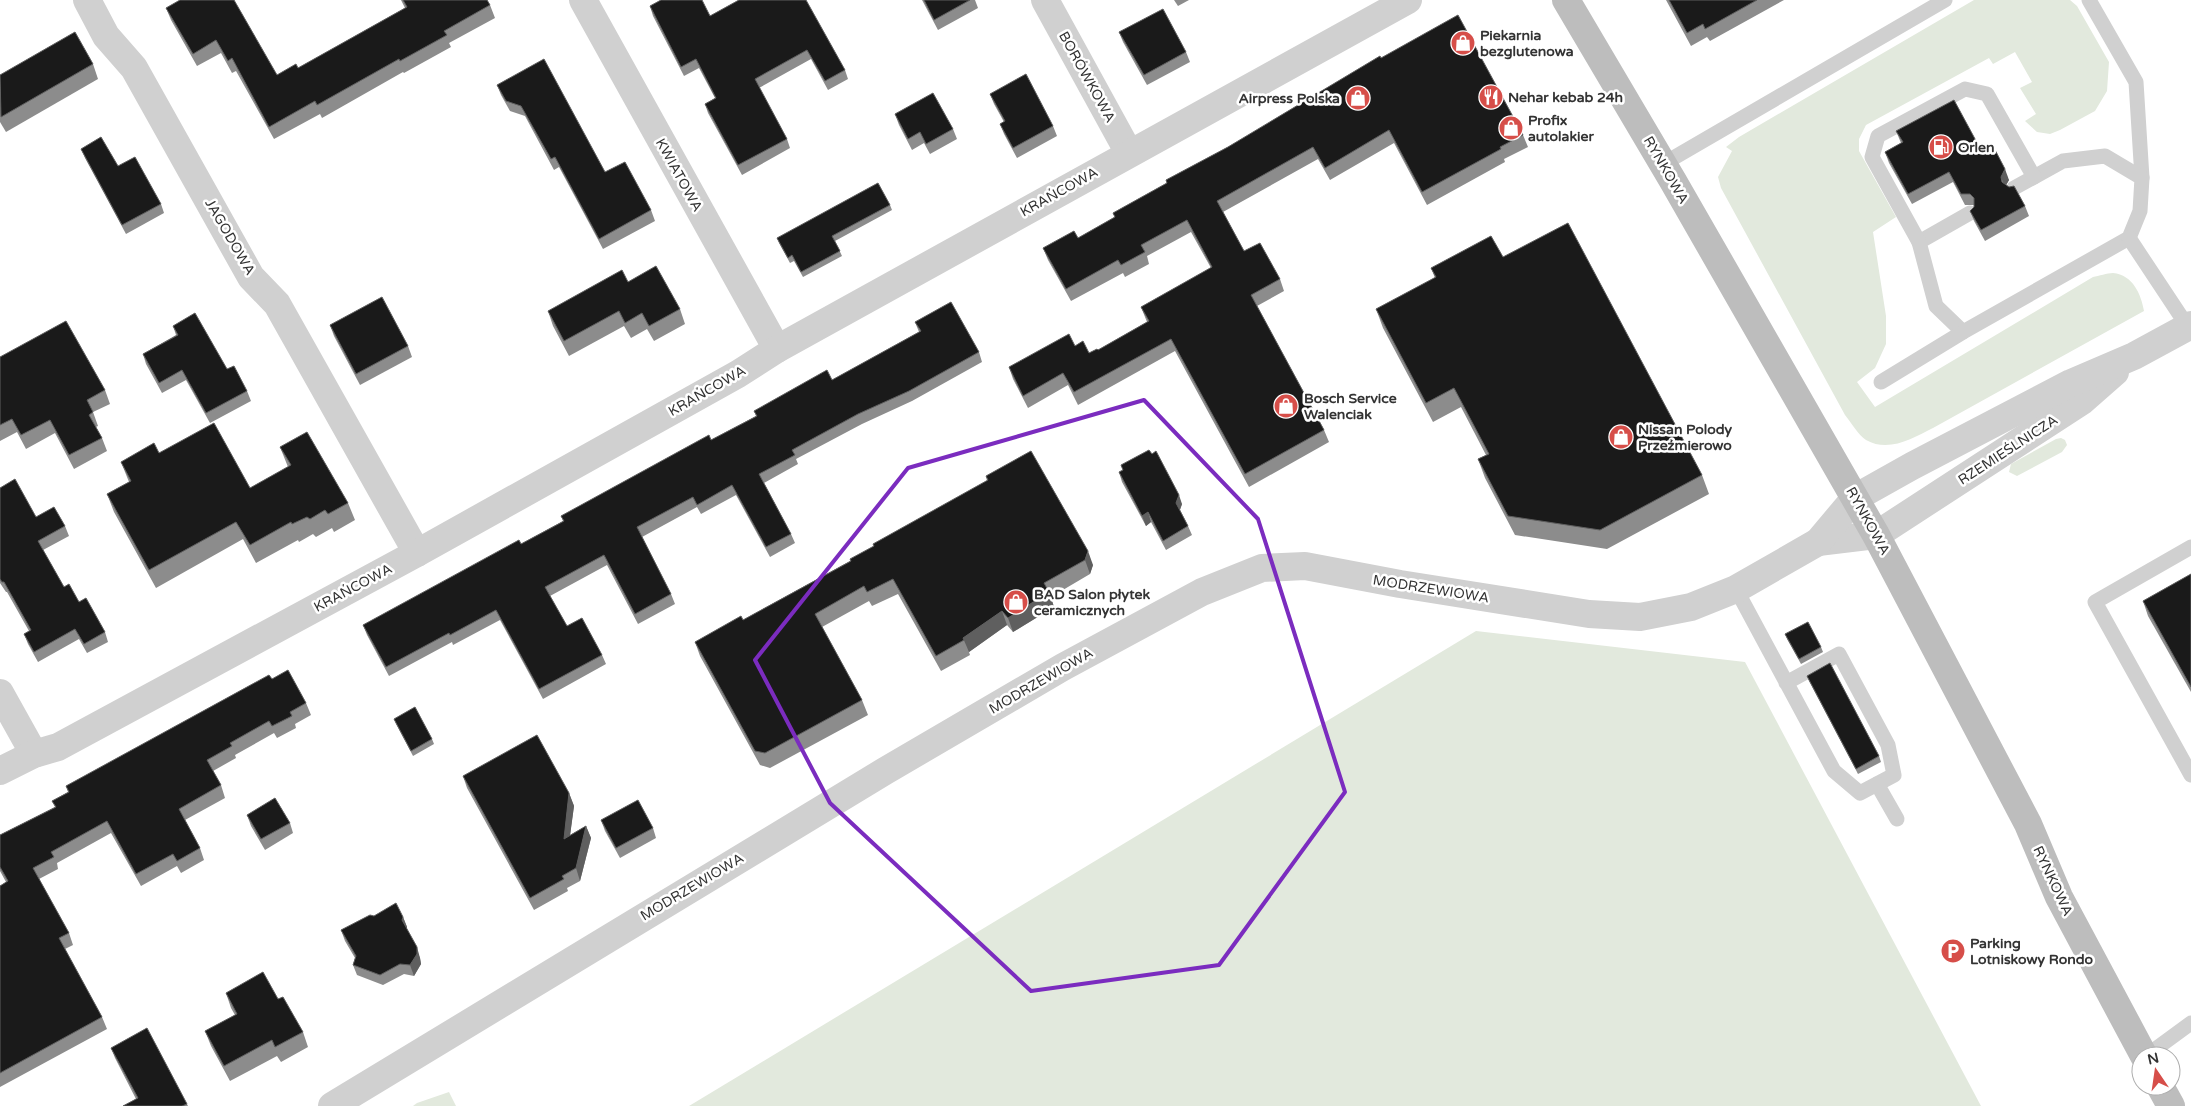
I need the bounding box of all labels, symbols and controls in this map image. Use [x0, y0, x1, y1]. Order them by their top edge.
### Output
place label: Piekarnia bezglutenowa [1480, 27, 1574, 60]
street label: BORÓWKOWA [1055, 28, 1119, 126]
shop icon: Piekarnia bezglutenowa [1450, 30, 1476, 56]
restaurant icon: Nehar kebab 24h [1478, 84, 1504, 110]
shop icon: Airpress Polska [1345, 85, 1371, 111]
place label: Nehar kebab 24h [1508, 89, 1623, 106]
place label: Airpress Polska [1239, 90, 1340, 107]
place label: Profix autolakier [1528, 112, 1594, 145]
shop icon: Profix autolakier [1498, 115, 1524, 141]
street label: RYNKOWA [1640, 133, 1692, 207]
fuel station icon: Orlen [1928, 134, 1954, 160]
street label: KWIATOWA [652, 135, 706, 215]
place label: Orlen [1958, 139, 1995, 156]
street label: KRAŃCOWA [1017, 164, 1101, 220]
street label: JAGODOWA [201, 196, 259, 278]
street label: KRAŃCOWA [665, 362, 749, 420]
place label: Bosch Service Walenciak [1304, 390, 1397, 423]
shop icon: Bosch Service Walenciak [1273, 393, 1299, 419]
street label: RZEMIEŚLNICZA [1955, 411, 2061, 489]
place label: Nissan Polody Przeźmierowo [1638, 421, 1733, 454]
shop icon: Nissan Polody Przeźmierowo [1608, 424, 1634, 450]
street label: RYNKOWA [1842, 484, 1894, 558]
street label: KRAŃCOWA [311, 560, 395, 616]
street label: MODRZEWIOWA [1372, 571, 1490, 607]
place label: BAD Salon płytek ceramicznych [1034, 586, 1150, 619]
shop icon: BAD Salon płytek ceramicznych [1003, 589, 1029, 615]
street label: MODRZEWIOWA [986, 644, 1096, 718]
street label: RYNKOWA [2029, 843, 2077, 919]
street label: MODRZEWIOWA [637, 849, 747, 925]
place label: Parking Lotniskowy Rondo [1970, 935, 2094, 968]
parking icon: Parking Lotniskowy Rondo [1940, 938, 1966, 964]
north arrow [2131, 1046, 2181, 1096]
text: N [2146, 1049, 2161, 1068]

